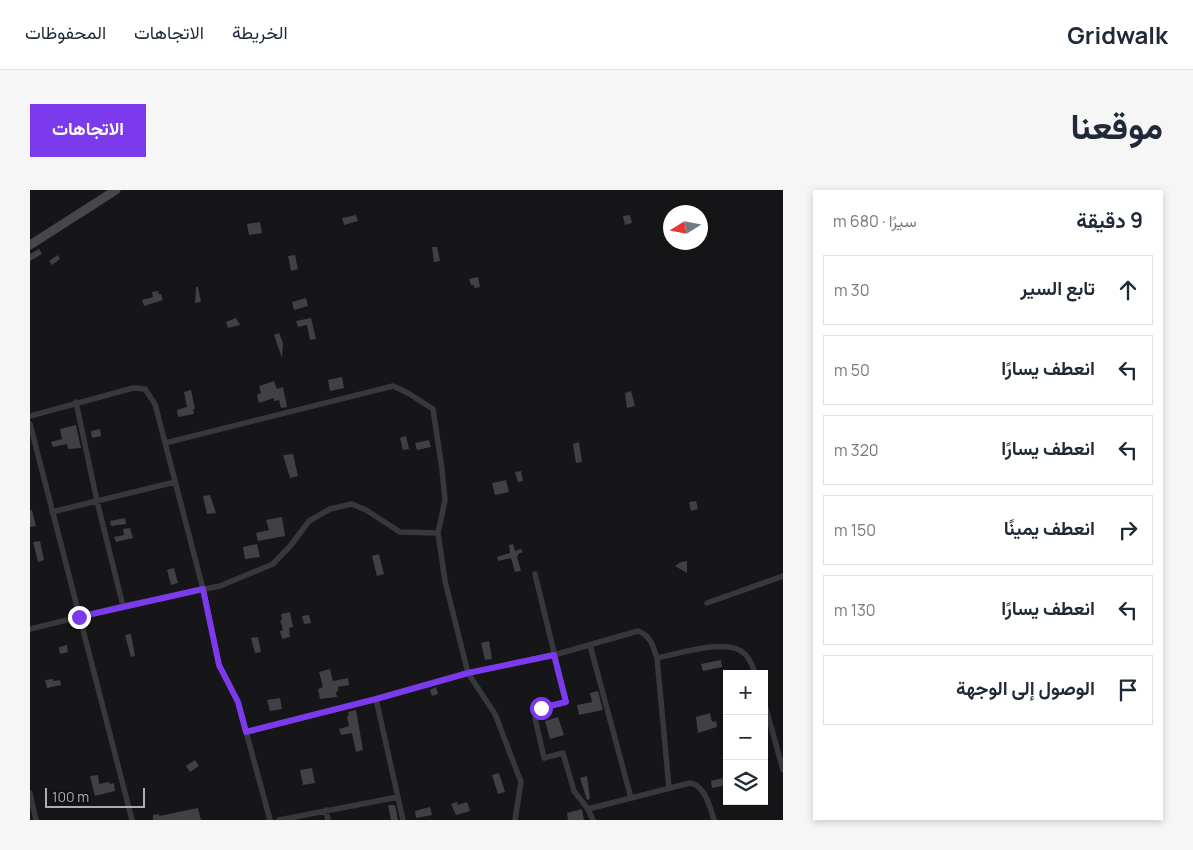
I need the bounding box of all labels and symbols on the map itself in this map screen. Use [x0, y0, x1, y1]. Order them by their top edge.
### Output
north arrow [663, 205, 708, 250]
route end [68, 606, 91, 629]
route start [530, 697, 553, 720]
scale bar [45, 785, 145, 808]

